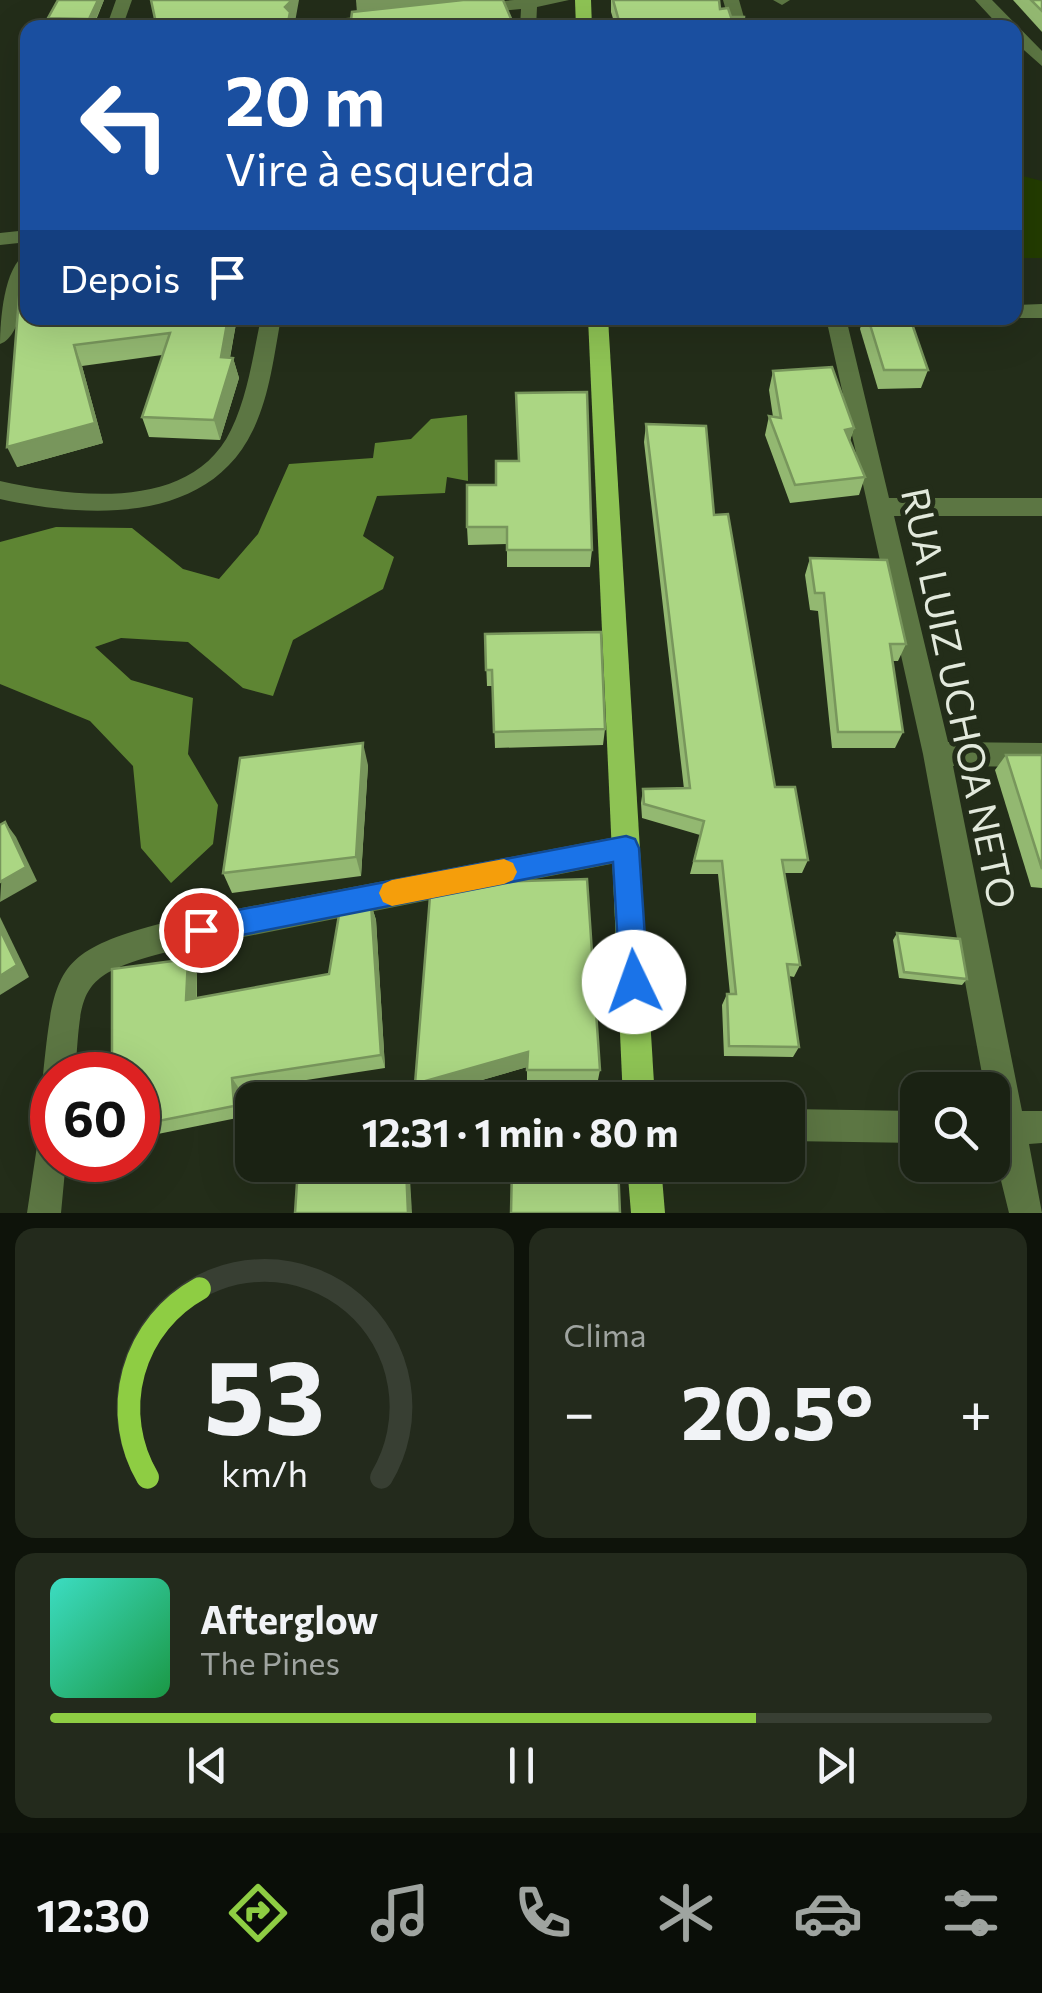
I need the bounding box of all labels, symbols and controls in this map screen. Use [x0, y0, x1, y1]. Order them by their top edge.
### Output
text: 20 m [225, 55, 385, 140]
icon: left [60, 60, 190, 190]
text: Vire à esquerda [225, 140, 535, 195]
icon: arrive [200, 250, 255, 305]
text: Depois [60, 254, 180, 301]
street label: RUA LUIZ UCHOA NETO [893, 483, 1028, 912]
pin [159, 888, 244, 973]
icon: arrive [174, 903, 229, 958]
position arrow [582, 930, 686, 1034]
speed limit sign: 60 [30, 1052, 160, 1182]
map controls [900, 1072, 1010, 1182]
button: search [900, 1072, 1010, 1182]
text: 12:31 · 1 min · 80 m [362, 1108, 678, 1155]
text: Clima [564, 1314, 646, 1354]
text: 53 [204, 1329, 325, 1456]
text: 20.5° [681, 1364, 873, 1455]
text: − [564, 1377, 595, 1444]
text: + [960, 1377, 992, 1444]
text: km/h [221, 1451, 308, 1494]
text: Afterglow [200, 1595, 378, 1642]
text: The Pines [200, 1642, 340, 1682]
icon: previous [180, 1738, 235, 1793]
icon: pause [494, 1738, 549, 1793]
icon: next [808, 1738, 863, 1793]
icon: directions [223, 1878, 293, 1948]
icon: music [365, 1878, 435, 1948]
icon: phone [508, 1878, 578, 1948]
icon: climate [651, 1878, 721, 1948]
icon: car [793, 1878, 863, 1948]
icon: filters [936, 1878, 1006, 1948]
text: 12:30 [36, 1886, 150, 1941]

